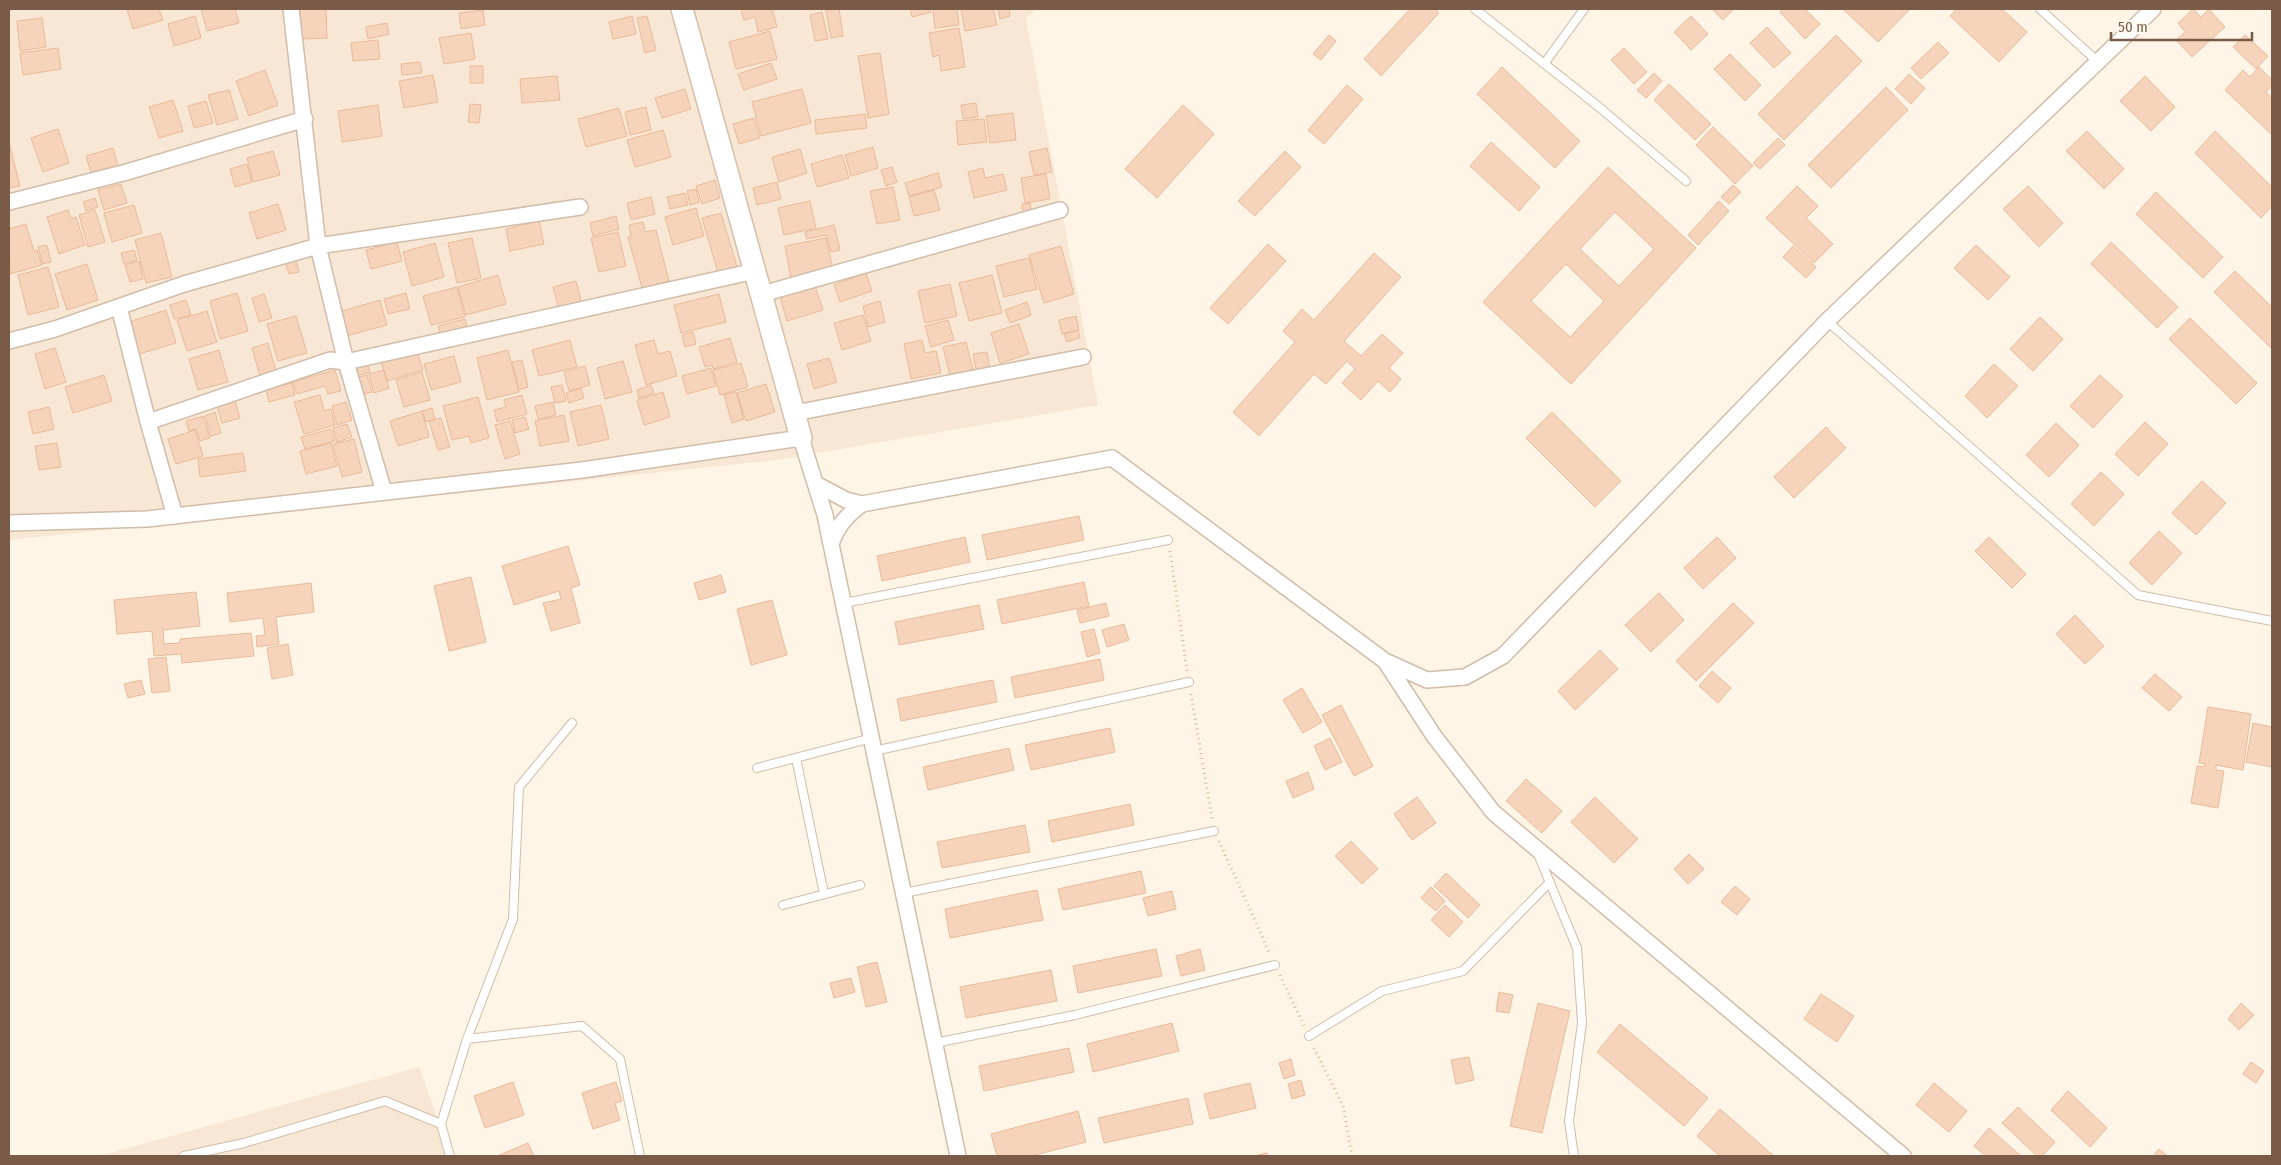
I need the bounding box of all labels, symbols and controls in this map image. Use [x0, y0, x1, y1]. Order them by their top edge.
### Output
scale bar [2111, 10, 2252, 42]
text: 50 m [2118, 18, 2148, 36]

